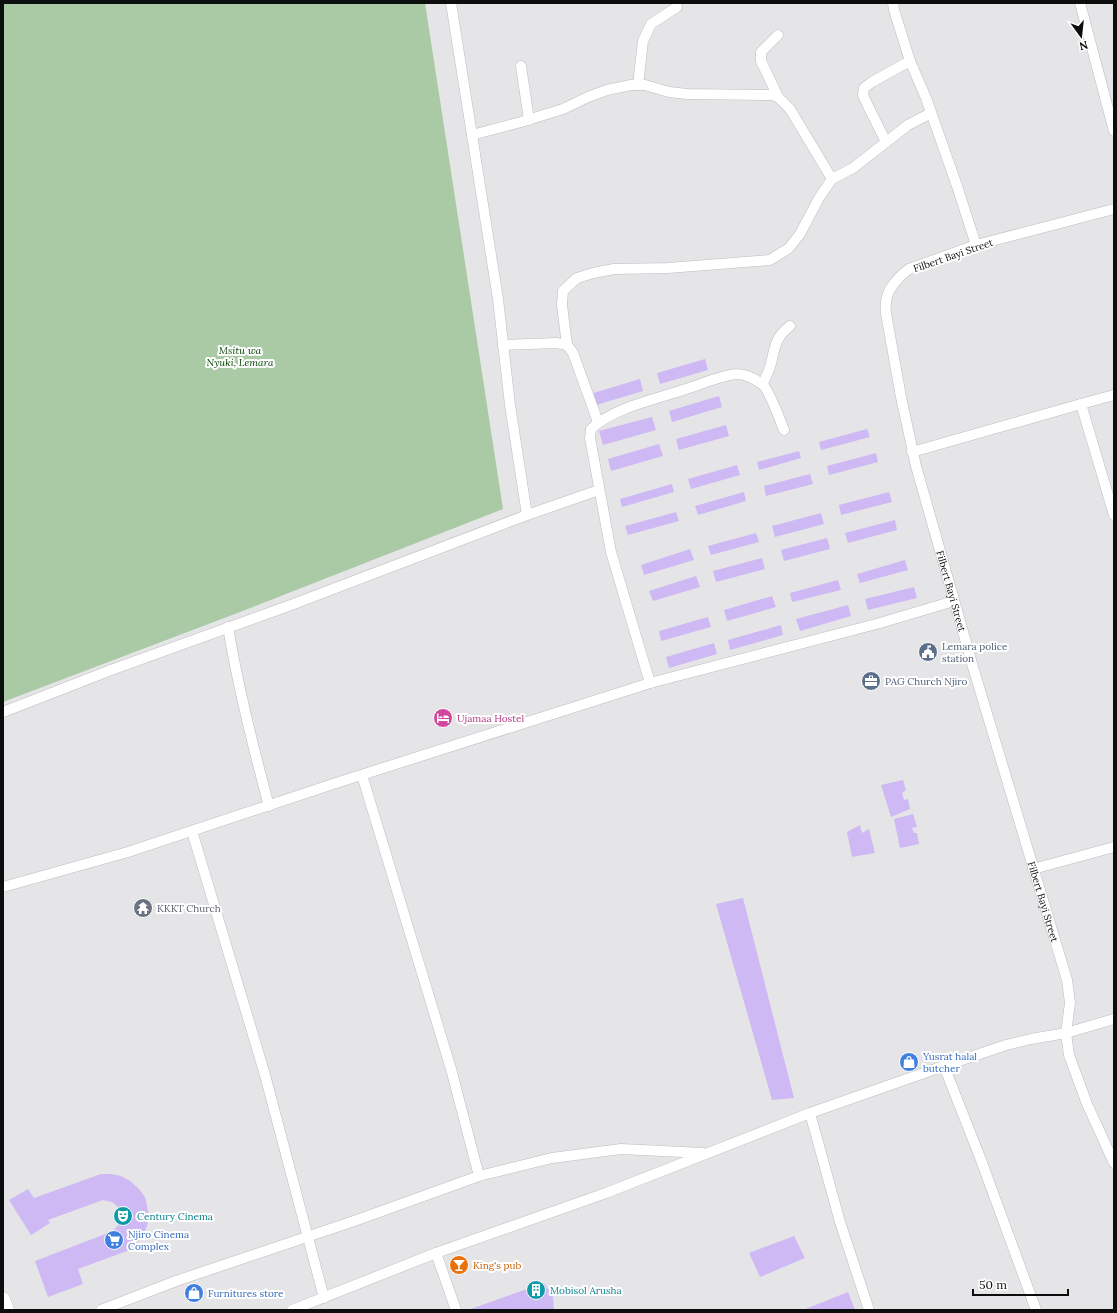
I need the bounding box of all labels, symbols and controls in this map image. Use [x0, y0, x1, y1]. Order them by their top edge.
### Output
north arrow [1061, 16, 1101, 56]
text: N [1077, 38, 1090, 54]
street label: Filbert Bayi Street [912, 236, 995, 275]
park label: Msitu wa Nyuki, Lemara [207, 344, 274, 369]
street label: Filbert Bayi Street [933, 549, 969, 633]
place label: Lemara police station [942, 640, 1008, 665]
public building icon: Lemara police station [917, 641, 939, 663]
office icon: PAG Church Njiro [860, 670, 882, 692]
place label: PAG Church Njiro [885, 675, 968, 688]
hotel icon: Ujamaa Hostel [432, 707, 454, 729]
place label: Ujamaa Hostel [457, 712, 525, 725]
street label: Filbert Bayi Street [1025, 860, 1061, 944]
temple icon: KKKT Church [132, 897, 154, 919]
place label: KKKT Church [157, 902, 221, 915]
place label: Yusrat halal butcher [922, 1050, 977, 1075]
shop icon: Yusrat halal butcher [898, 1051, 920, 1073]
theatre icon: Century Cinema [112, 1205, 134, 1227]
place label: Century Cinema [137, 1210, 213, 1223]
place label: Njiro Cinema Complex [128, 1228, 189, 1253]
supermarket icon: Njiro Cinema Complex [103, 1229, 125, 1251]
bar icon: King's pub [448, 1254, 470, 1276]
place label: King's pub [473, 1259, 522, 1272]
scale bar [973, 1271, 1068, 1297]
text: 50 m [979, 1277, 1007, 1292]
building icon: Mobisol Arusha [525, 1279, 547, 1301]
shop icon: Furnitures store [183, 1282, 205, 1304]
place label: Mobisol Arusha [550, 1284, 622, 1297]
place label: Furnitures store [208, 1287, 284, 1300]

